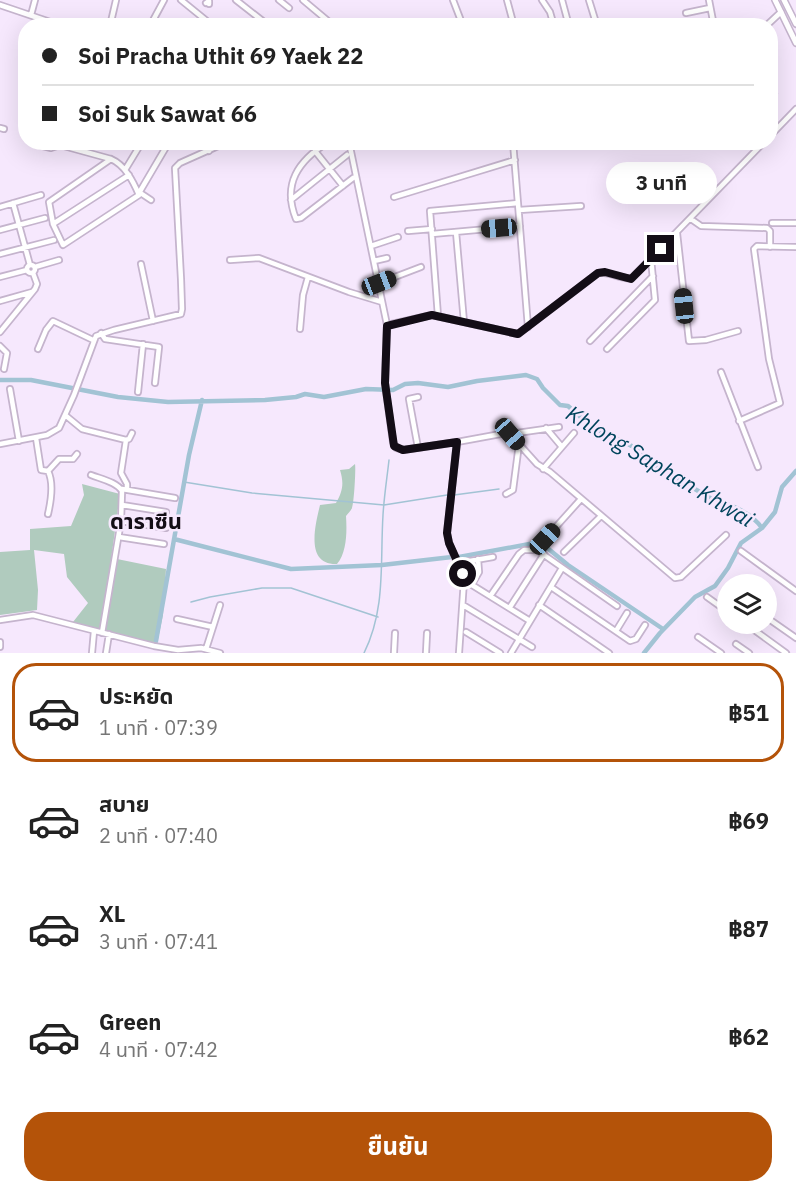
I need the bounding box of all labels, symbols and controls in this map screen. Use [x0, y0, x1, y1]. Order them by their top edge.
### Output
text: Soi Pracha Uthit 69 Yaek 22 [78, 41, 363, 70]
text: Soi Suk Sawat 66 [78, 99, 257, 128]
callout: 3 นาที [606, 162, 716, 204]
text: 3 นาที [636, 169, 687, 196]
car [480, 217, 518, 239]
route end [647, 235, 674, 262]
car [359, 268, 399, 298]
car [673, 287, 695, 325]
water label: Khlong Saphan Khwai [561, 398, 760, 533]
car [491, 415, 529, 453]
district label: ดาราซีน [110, 506, 182, 535]
car [526, 520, 564, 558]
route start [449, 560, 476, 587]
map controls [717, 574, 777, 634]
button: layers [717, 574, 777, 634]
text: ประหยัด [99, 681, 174, 710]
icon: car [27, 686, 81, 740]
text: ฿51 [728, 698, 769, 727]
text: 1 นาที · 07:39 [99, 714, 218, 741]
text: สบาย [99, 789, 149, 818]
icon: car [27, 794, 81, 848]
text: ฿69 [728, 806, 769, 835]
text: 2 นาที · 07:40 [99, 822, 218, 849]
text: XL [99, 899, 125, 928]
icon: car [27, 902, 81, 956]
text: ฿87 [728, 914, 769, 943]
text: 3 นาที · 07:41 [99, 928, 218, 955]
text: Green [99, 1007, 161, 1036]
icon: car [27, 1010, 81, 1064]
text: ฿62 [728, 1022, 769, 1051]
text: 4 นาที · 07:42 [99, 1036, 218, 1063]
button: ยืนยัน [24, 1112, 772, 1181]

